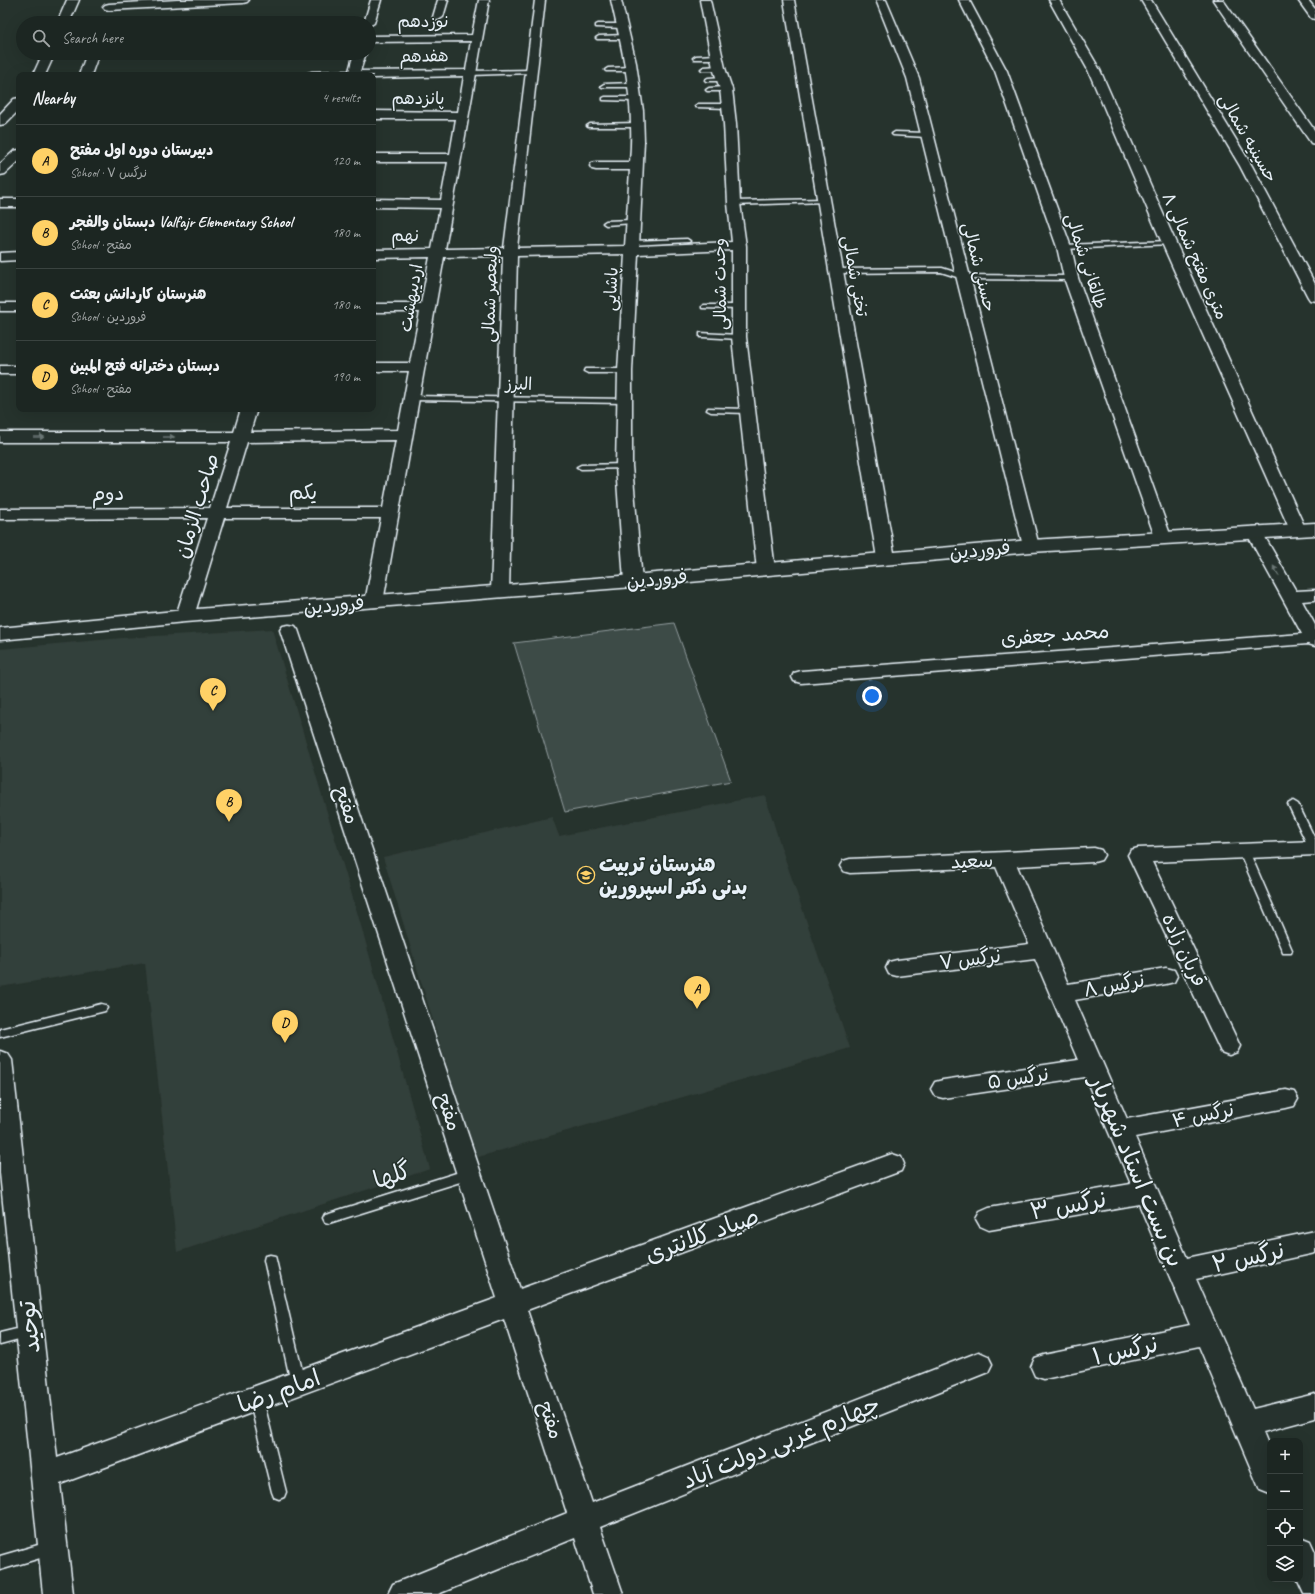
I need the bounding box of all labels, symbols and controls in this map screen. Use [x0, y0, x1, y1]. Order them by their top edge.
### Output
street label: نوزدهم [397, 11, 449, 34]
search box [16, 16, 376, 60]
icon: search [30, 27, 52, 49]
text: Search here [62, 29, 123, 48]
street label: هفدهم [399, 45, 449, 69]
text: Nearby [32, 88, 75, 109]
street label: پانزدهم [392, 88, 444, 111]
text: 4 results [322, 90, 360, 106]
street label: حسینیه شمالی [1214, 90, 1282, 186]
text: دبیرستان دوره اول مفتح [70, 141, 213, 160]
text: A [42, 153, 48, 169]
text: 120 m [332, 153, 360, 169]
text: School · نرگس ۷ [70, 165, 147, 181]
street label: ۸ متری مفتح شمالی [1157, 189, 1232, 323]
street label: طالقانی شمالی [1061, 210, 1111, 312]
text: دبستان والفجر Valfajr Elementary School [70, 213, 292, 232]
street label: حسنی شمالی [958, 220, 1000, 314]
text: B [42, 225, 48, 241]
text: 180 m [332, 225, 360, 241]
street label: نهم [391, 225, 419, 248]
street label: تختی شمالی [838, 234, 873, 319]
text: School · مفتح [70, 237, 132, 253]
street label: وحدت شمالی [709, 238, 731, 330]
street label: ولیعصر شمالی [478, 245, 502, 343]
street label: اردیبهشت [395, 262, 427, 334]
street label: پاشایی [599, 266, 624, 312]
text: هنرستان کاردانش بعثت [70, 285, 206, 304]
text: C [42, 297, 48, 313]
text: 180 m [332, 297, 360, 313]
text: School · فروردین [70, 309, 147, 325]
text: دبستان دخترانه فتح المبین [70, 357, 220, 376]
text: D [41, 369, 49, 385]
text: 190 m [332, 369, 360, 385]
street label: البرز [503, 373, 533, 395]
text: School · مفتح [70, 381, 132, 397]
one-way arrow [33, 434, 46, 440]
one-way arrow [163, 434, 176, 440]
street label: صاحب الزمان [169, 451, 225, 561]
street label: یکم [289, 480, 317, 507]
street label: دوم [92, 481, 124, 509]
street label: فروردین [948, 535, 1012, 565]
street label: فروردین [625, 564, 689, 594]
one-way arrow [1272, 565, 1279, 576]
street label: فروردین [302, 590, 366, 620]
street label: محمد جعفری [1000, 619, 1110, 651]
pin: C [200, 678, 226, 711]
your location [862, 686, 882, 706]
street label: مفتح [328, 783, 365, 828]
pin: B [216, 789, 242, 822]
street label: سعید [950, 848, 994, 874]
place label: هنرستان تربیت بدنی دکتر اسپرورین [599, 852, 747, 900]
school or university icon: هنرستان تربیت بدنی دکتر اسپرورین [576, 865, 596, 885]
street label: قربان زاده [1156, 909, 1212, 991]
street label: نرگس ۷ [938, 943, 1002, 975]
street label: نرگس ۸ [1081, 967, 1147, 1003]
pin: A [684, 976, 710, 1009]
pin: D [272, 1010, 298, 1043]
street label: نرگس ۵ [986, 1061, 1050, 1095]
street label: بن بست استاد شهریار [1082, 1069, 1191, 1271]
street label: مفتح [430, 1090, 467, 1135]
street label: نرگس ۴ [1170, 1097, 1236, 1133]
street label: گلها [369, 1155, 415, 1195]
street label: نرگس ۳ [1027, 1184, 1109, 1226]
street label: صیاد کلانتری [641, 1201, 763, 1269]
street label: نرگس ۲ [1209, 1235, 1287, 1279]
street label: توحید [11, 1298, 47, 1355]
street label: نرگس ۱ [1090, 1328, 1160, 1372]
street label: امام رضا [233, 1362, 326, 1423]
street label: چهارم غربی دولت آباد [678, 1389, 886, 1498]
street label: مفتح [532, 1398, 569, 1443]
map controls [1267, 1438, 1303, 1582]
button: + [1267, 1438, 1303, 1474]
button: − [1267, 1474, 1303, 1510]
button: locate [1267, 1510, 1303, 1546]
button: layers [1267, 1546, 1303, 1582]

